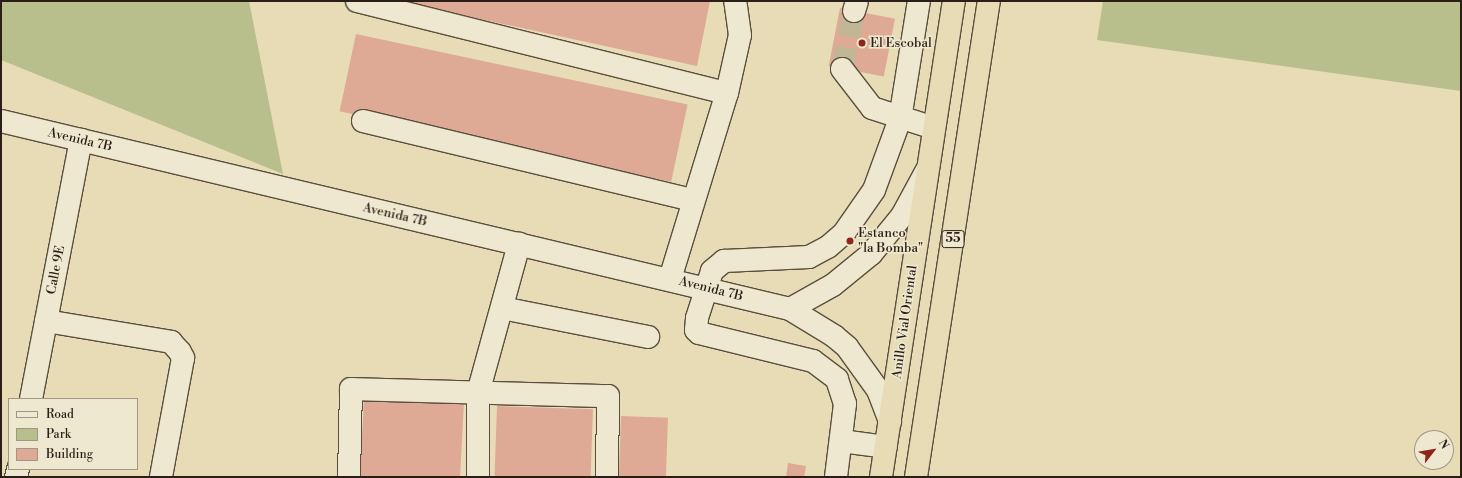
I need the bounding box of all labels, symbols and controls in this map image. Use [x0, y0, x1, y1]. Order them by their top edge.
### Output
place label: El Escobal [870, 35, 932, 51]
marker: El Escobal [857, 38, 867, 48]
street label: Avenida 7B [46, 125, 114, 155]
street label: Avenida 7B [361, 200, 429, 230]
place label: Estanco "la Bomba" [858, 226, 923, 257]
road number: 55 [941, 229, 965, 249]
marker: Estanco "la Bomba" [845, 236, 855, 246]
street label: Calle 9E [44, 244, 68, 296]
street label: Anillo Vial Oriental [889, 264, 921, 380]
street label: Avenida 7B [677, 274, 745, 304]
legend [8, 398, 138, 470]
text: Road [46, 407, 74, 422]
text: Park [46, 427, 71, 442]
north arrow [1414, 430, 1454, 470]
text: N [1435, 437, 1452, 452]
text: Building [46, 447, 93, 462]

